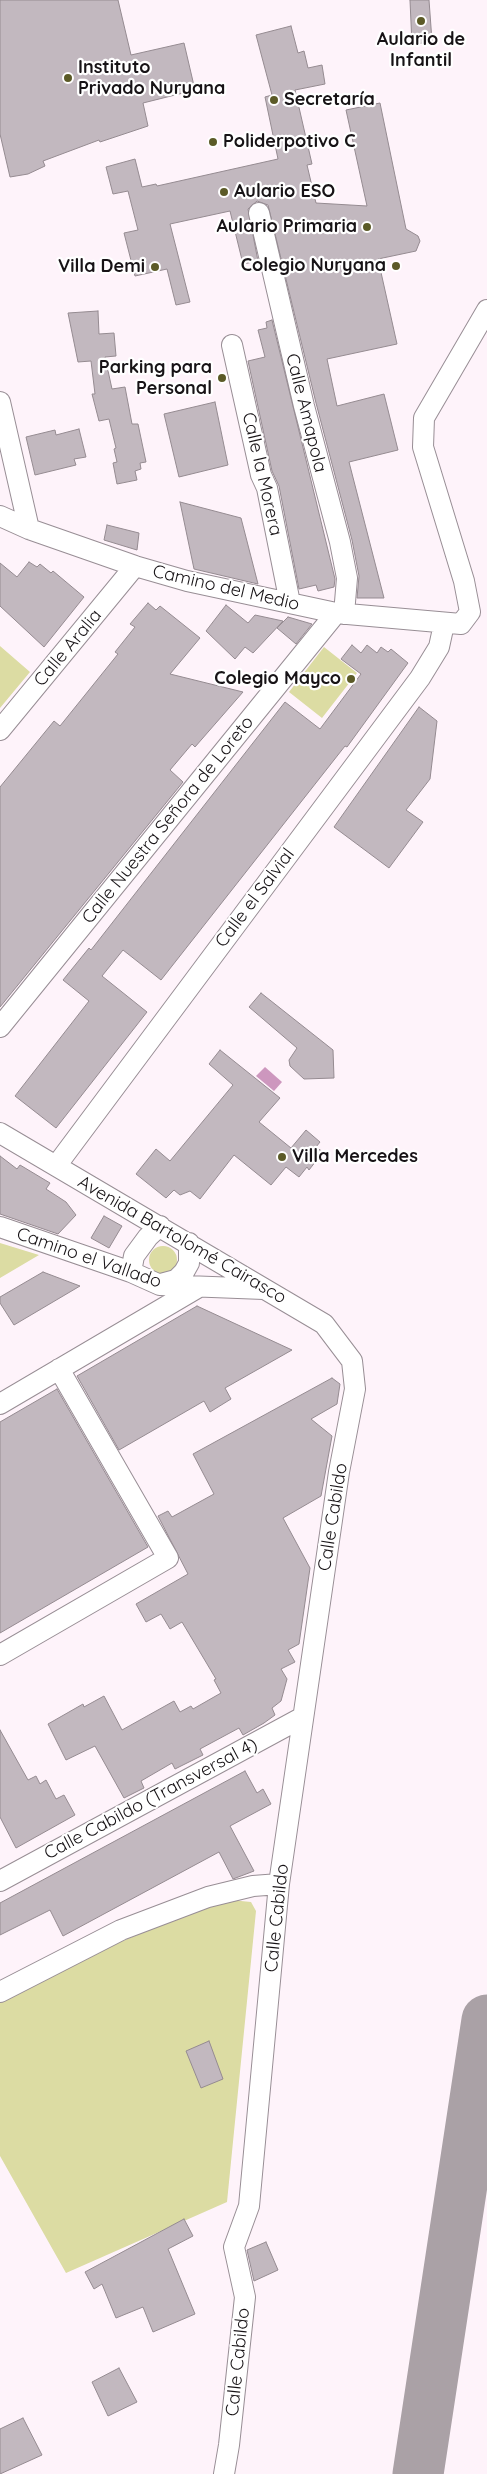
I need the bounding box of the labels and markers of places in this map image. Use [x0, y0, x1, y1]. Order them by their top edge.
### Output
marker: Aulario de Infantil [415, 15, 427, 27]
place label: Aulario de Infantil [377, 29, 465, 72]
place label: Instituto Privado Nuryana [78, 57, 225, 100]
marker: Instituto Privado Nuryana [62, 72, 74, 84]
place label: Secretaría [284, 89, 375, 111]
marker: Secretaría [268, 94, 280, 106]
place label: Poliderpotivo C [223, 131, 355, 153]
marker: Poliderpotivo C [207, 136, 219, 148]
place label: Aulario ESO [234, 181, 335, 203]
marker: Aulario ESO [218, 186, 230, 198]
place label: Aulario Primaria [216, 216, 357, 238]
marker: Aulario Primaria [361, 221, 373, 233]
place label: Colegio Nuryana [241, 255, 386, 277]
place label: Villa Demi [58, 256, 145, 278]
marker: Colegio Nuryana [390, 260, 402, 272]
marker: Villa Demi [149, 261, 161, 273]
place label: Parking para Personal [99, 357, 212, 399]
marker: Parking para Personal [216, 372, 228, 384]
place label: Colegio Mayco [214, 668, 341, 690]
marker: Colegio Mayco [345, 673, 357, 685]
place label: Villa Mercedes [292, 1146, 418, 1168]
marker: Villa Mercedes [276, 1151, 288, 1163]

